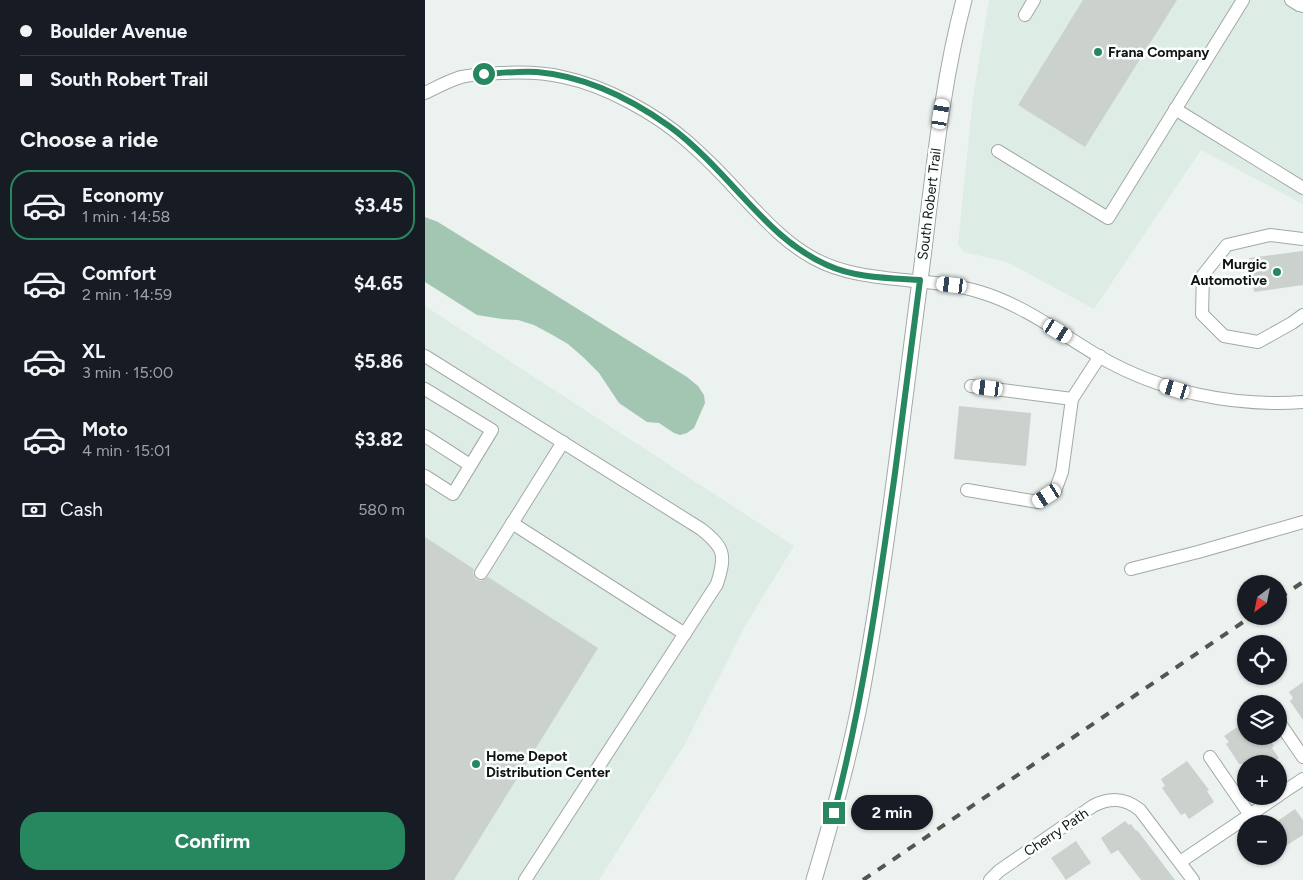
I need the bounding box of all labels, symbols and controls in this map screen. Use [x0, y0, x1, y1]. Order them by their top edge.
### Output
text: Boulder Avenue [50, 20, 187, 43]
place label: Frana Company [1108, 44, 1210, 61]
marker: Frana Company [1092, 46, 1104, 58]
route start [473, 63, 495, 85]
text: South Robert Trail [50, 68, 208, 91]
car [931, 98, 950, 130]
text: Choose a ride [20, 126, 158, 153]
street label: South Robert Trail [914, 147, 945, 261]
icon: car [22, 183, 67, 228]
text: Economy [82, 184, 164, 207]
text: $3.45 [354, 194, 403, 217]
text: 1 min · 14:58 [82, 207, 170, 226]
place label: Murgic Automotive [1190, 256, 1267, 289]
icon: car [22, 261, 67, 306]
text: Comfort [82, 262, 157, 285]
marker: Murgic Automotive [1271, 266, 1283, 278]
text: $4.65 [354, 272, 403, 295]
car [936, 276, 967, 294]
text: 2 min · 14:59 [82, 285, 172, 304]
car [1041, 317, 1074, 345]
icon: car [22, 339, 67, 384]
text: XL [82, 340, 105, 363]
text: $5.86 [354, 350, 403, 373]
text: 3 min · 15:00 [82, 363, 173, 382]
car [1158, 377, 1191, 401]
car [972, 379, 1003, 397]
icon: car [22, 417, 67, 462]
text: Moto [82, 418, 128, 441]
text: $3.82 [355, 428, 403, 451]
text: 4 min · 15:01 [82, 441, 171, 460]
car [1030, 482, 1063, 510]
icon: cash [20, 496, 48, 524]
text: Cash [60, 498, 103, 521]
text: 580 m [358, 500, 405, 519]
north arrow [1237, 575, 1287, 625]
map controls [1237, 575, 1287, 865]
button: locate [1237, 635, 1287, 685]
button: layers [1237, 695, 1287, 745]
place label: Home Depot Distribution Center [486, 748, 611, 781]
button: + [1237, 755, 1287, 805]
marker: Home Depot Distribution Center [470, 758, 482, 770]
callout: 2 min [851, 796, 934, 830]
route end [823, 802, 845, 824]
text: 2 min [872, 803, 912, 822]
street label: Cherry Path [1021, 805, 1092, 860]
button: Confirm [20, 812, 405, 870]
button: − [1237, 815, 1287, 865]

